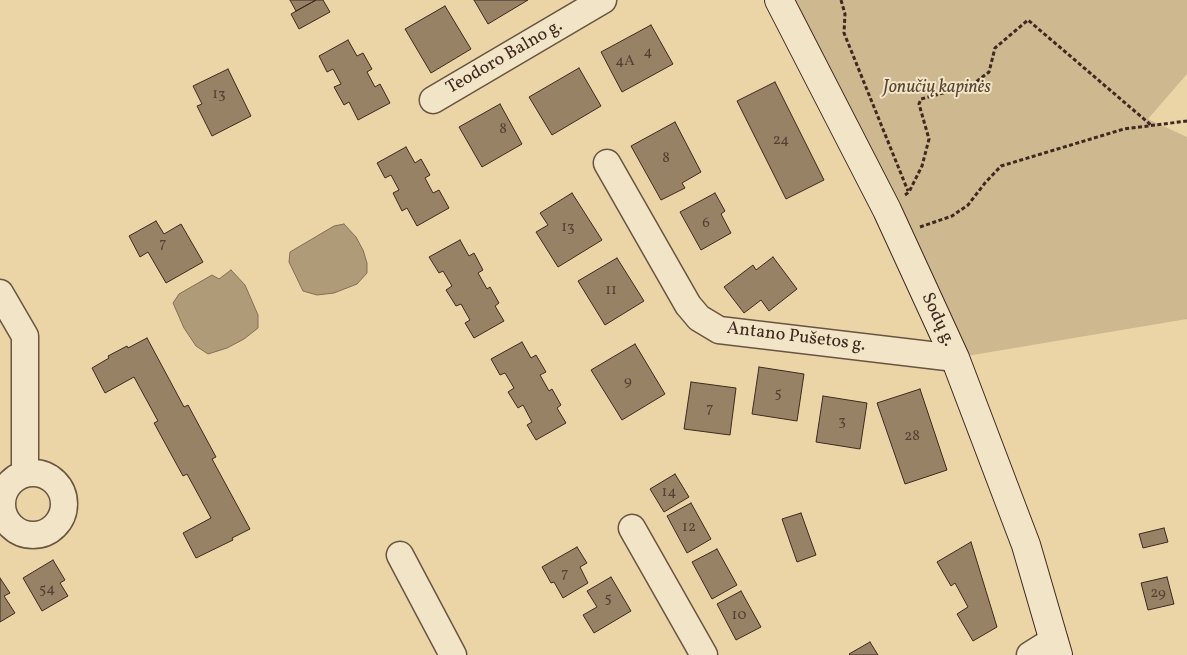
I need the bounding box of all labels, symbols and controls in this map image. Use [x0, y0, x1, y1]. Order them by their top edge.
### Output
street label: Teodoro Balno g. [443, 16, 567, 100]
house number: 4 [644, 44, 652, 62]
house number: 4A [615, 53, 635, 71]
park label: Jonučių kapinės [883, 78, 991, 100]
house number: 13 [212, 86, 226, 104]
house number: 8 [499, 121, 507, 139]
house number: 24 [773, 132, 789, 150]
house number: 8 [662, 150, 670, 168]
house number: 6 [702, 215, 710, 233]
house number: 13 [561, 219, 575, 237]
house number: 7 [159, 235, 167, 253]
house number: 11 [605, 282, 617, 300]
street label: Sodų g. [915, 290, 959, 350]
street label: Antano Pušetos g. [725, 319, 867, 357]
house number: 9 [624, 373, 632, 391]
house number: 5 [774, 385, 782, 403]
house number: 7 [706, 400, 714, 418]
house number: 3 [838, 413, 846, 431]
house number: 28 [904, 428, 920, 446]
house number: 14 [662, 484, 676, 502]
house number: 12 [682, 519, 696, 537]
house number: 7 [561, 565, 569, 583]
house number: 54 [39, 581, 55, 599]
house number: 29 [1150, 585, 1166, 603]
house number: 5 [604, 590, 612, 608]
house number: 10 [732, 607, 746, 625]

